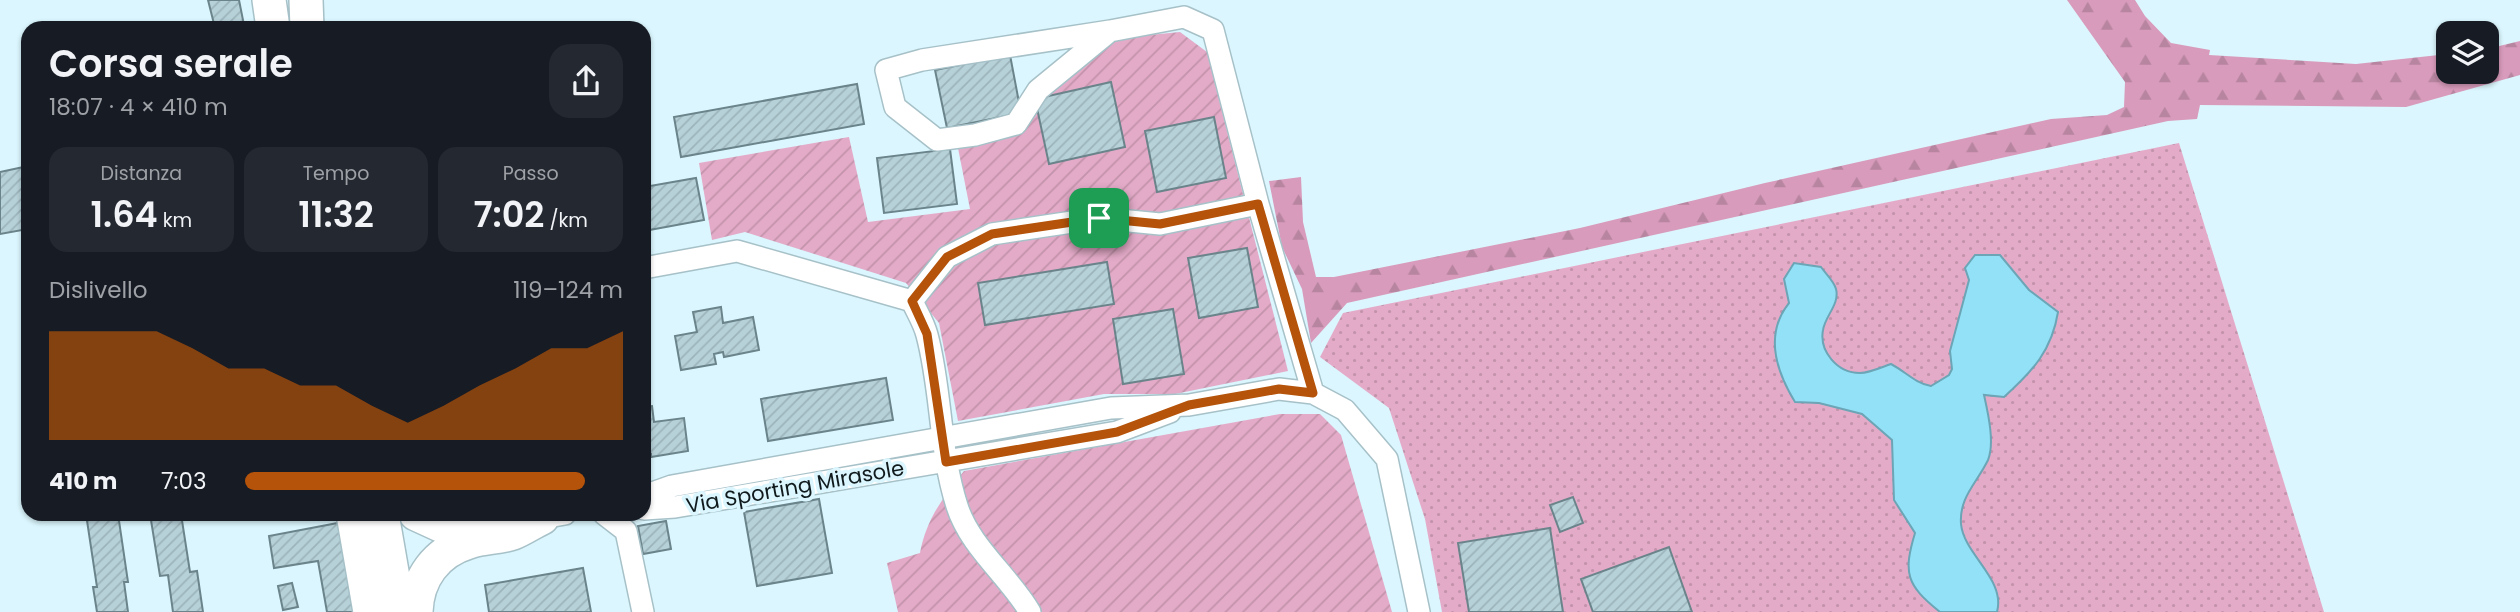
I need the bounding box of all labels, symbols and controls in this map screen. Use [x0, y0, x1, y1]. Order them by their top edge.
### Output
map controls [2436, 21, 2499, 84]
button: layers [2436, 21, 2499, 84]
text: Corsa serale [49, 37, 293, 90]
button: share [549, 44, 623, 118]
text: 18:07 · 4 × 410 m [49, 91, 228, 123]
text: Distanza [101, 160, 182, 187]
text: Tempo [303, 160, 369, 187]
text: Passo [503, 160, 559, 187]
pin [1069, 188, 1129, 248]
text: 1.64 [90, 190, 158, 239]
text: 11:32 [298, 190, 374, 239]
text: 7:02 [473, 190, 544, 239]
icon: arrive [1080, 199, 1118, 237]
text: km [158, 207, 192, 234]
text: /km [544, 207, 588, 234]
text: Dislivello [49, 274, 147, 306]
text: 119–124 m [513, 274, 623, 306]
street label: Via Sporting Mirasole [684, 453, 906, 520]
text: 410 m [49, 465, 117, 497]
text: 7:03 [161, 465, 206, 497]

